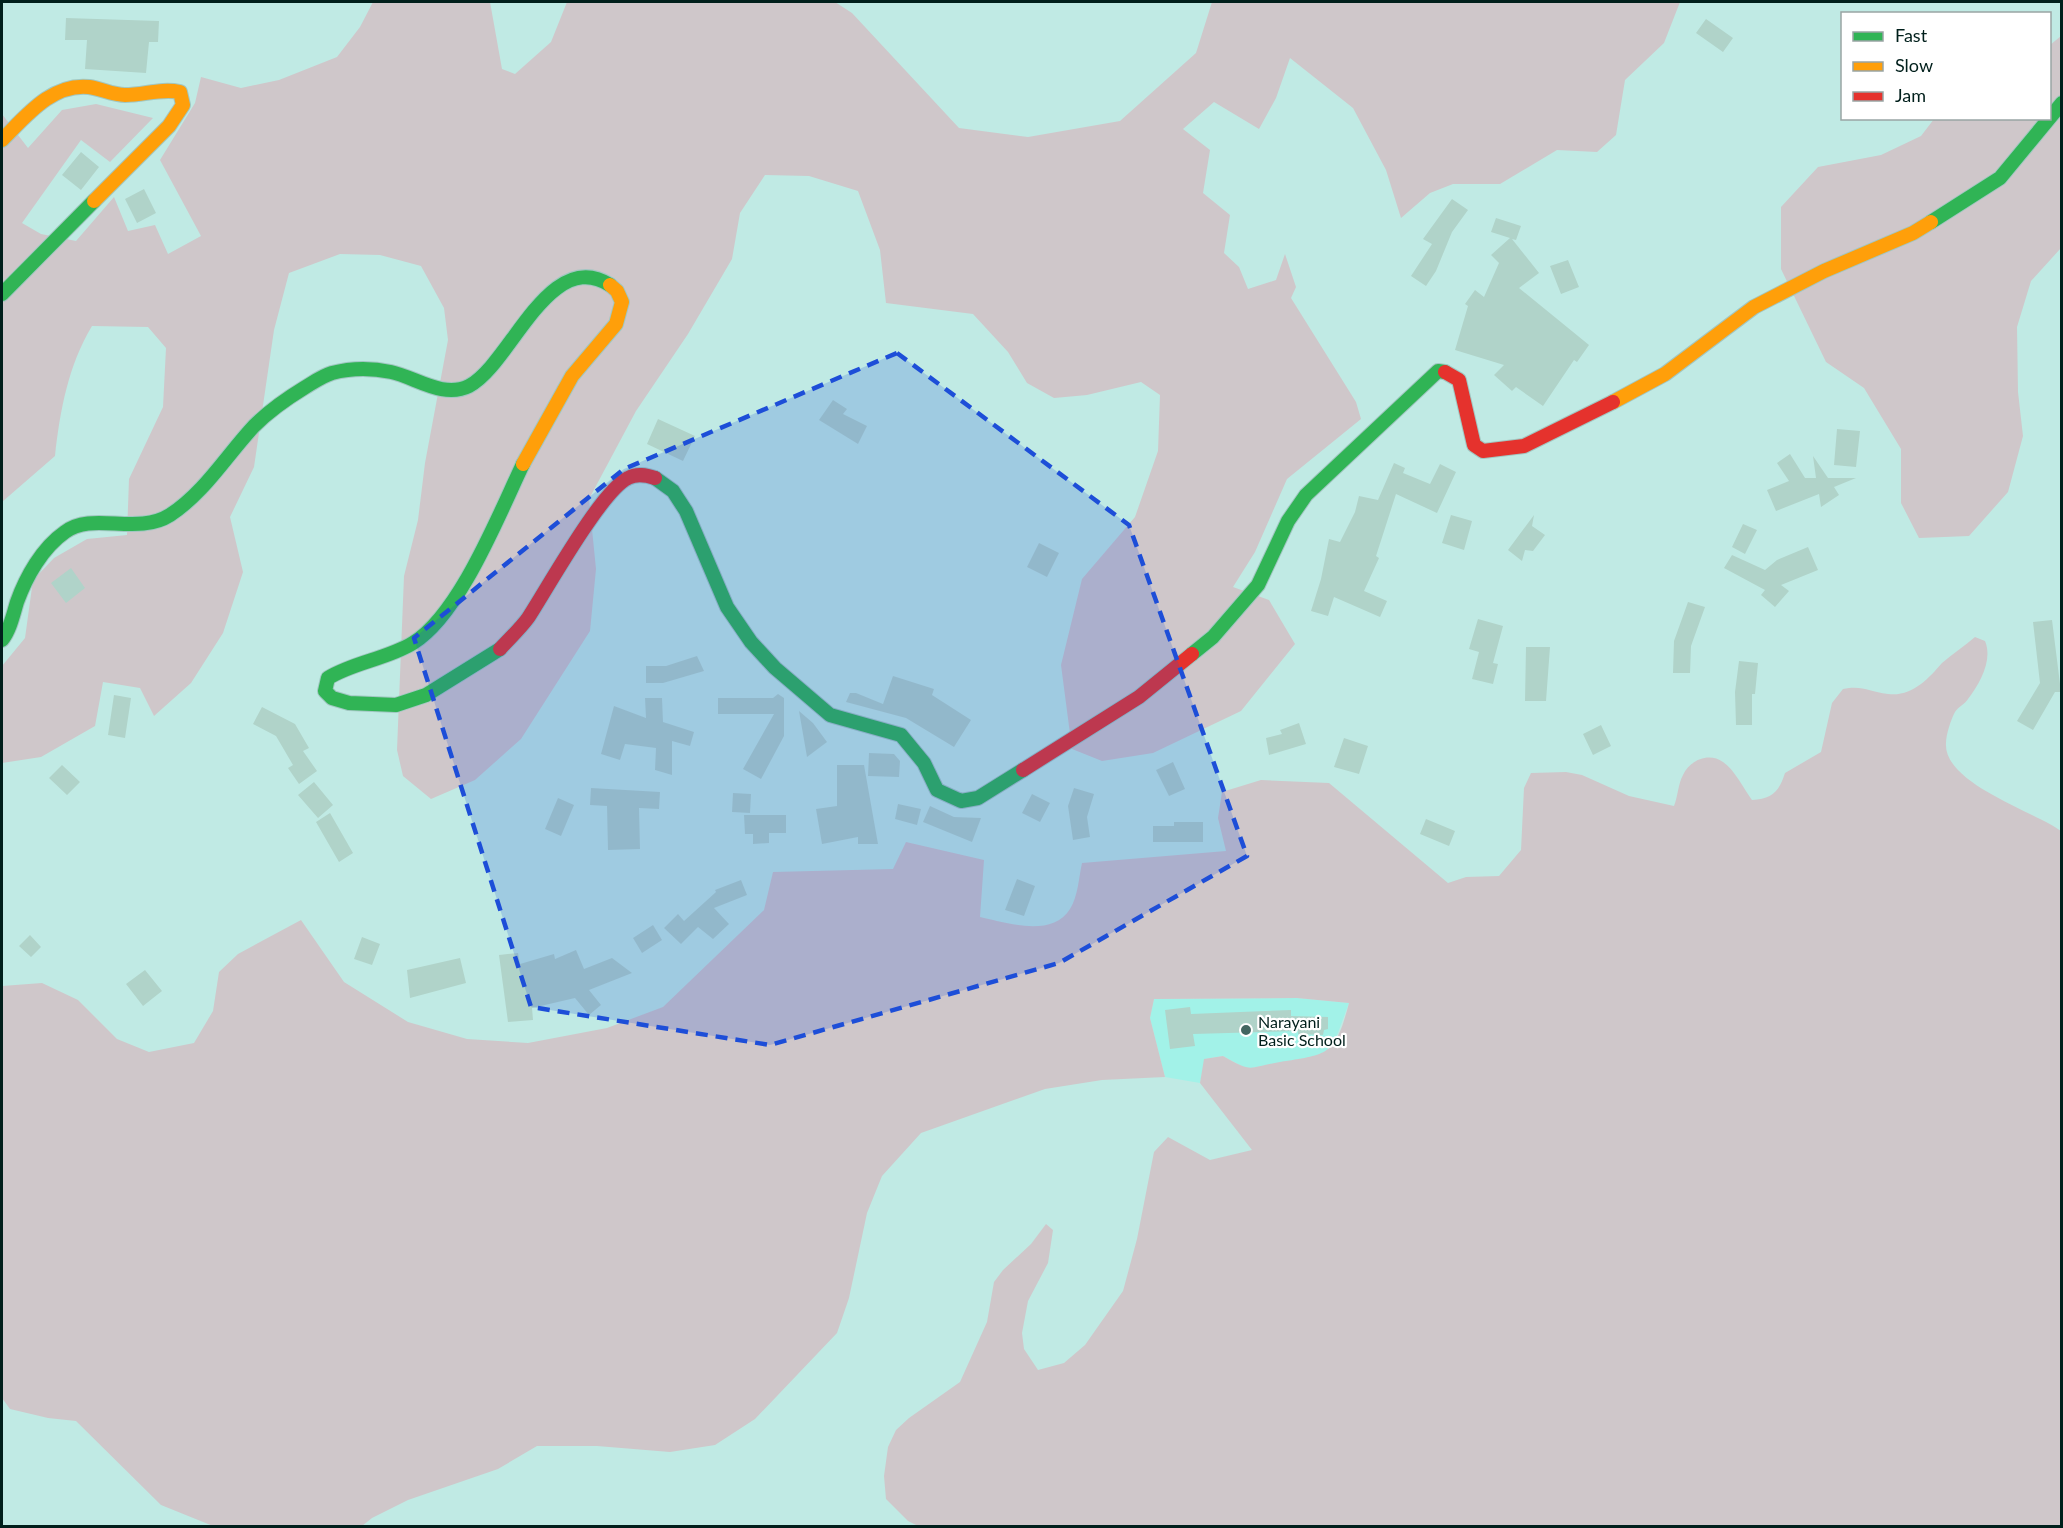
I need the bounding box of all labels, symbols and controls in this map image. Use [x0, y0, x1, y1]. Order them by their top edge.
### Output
legend [1841, 12, 2051, 120]
text: Fast [1895, 24, 1928, 46]
text: Slow [1895, 54, 1933, 76]
text: Jam [1895, 84, 1926, 106]
place label: Narayani Basic School [1258, 1012, 1346, 1049]
marker: Narayani Basic School [1239, 1023, 1253, 1037]

